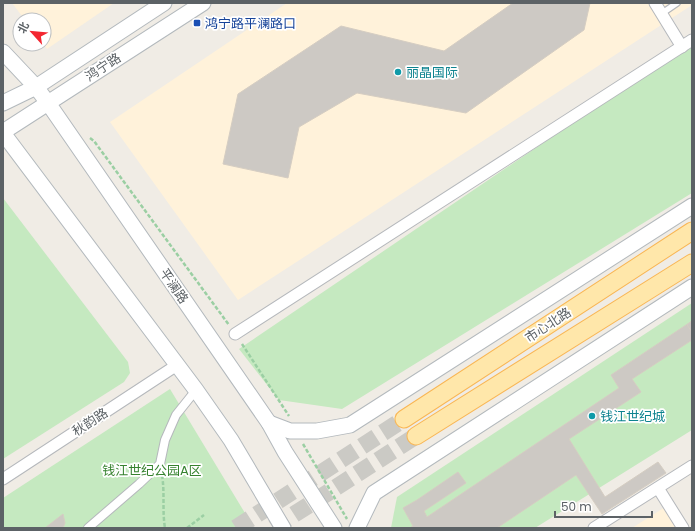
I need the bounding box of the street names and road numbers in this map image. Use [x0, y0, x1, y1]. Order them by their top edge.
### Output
street label: 鸿宁路 [81, 48, 125, 86]
street label: 平澜路 [155, 265, 193, 307]
street label: 市心北路 [521, 303, 575, 347]
street label: 秋韵路 [68, 403, 112, 441]

